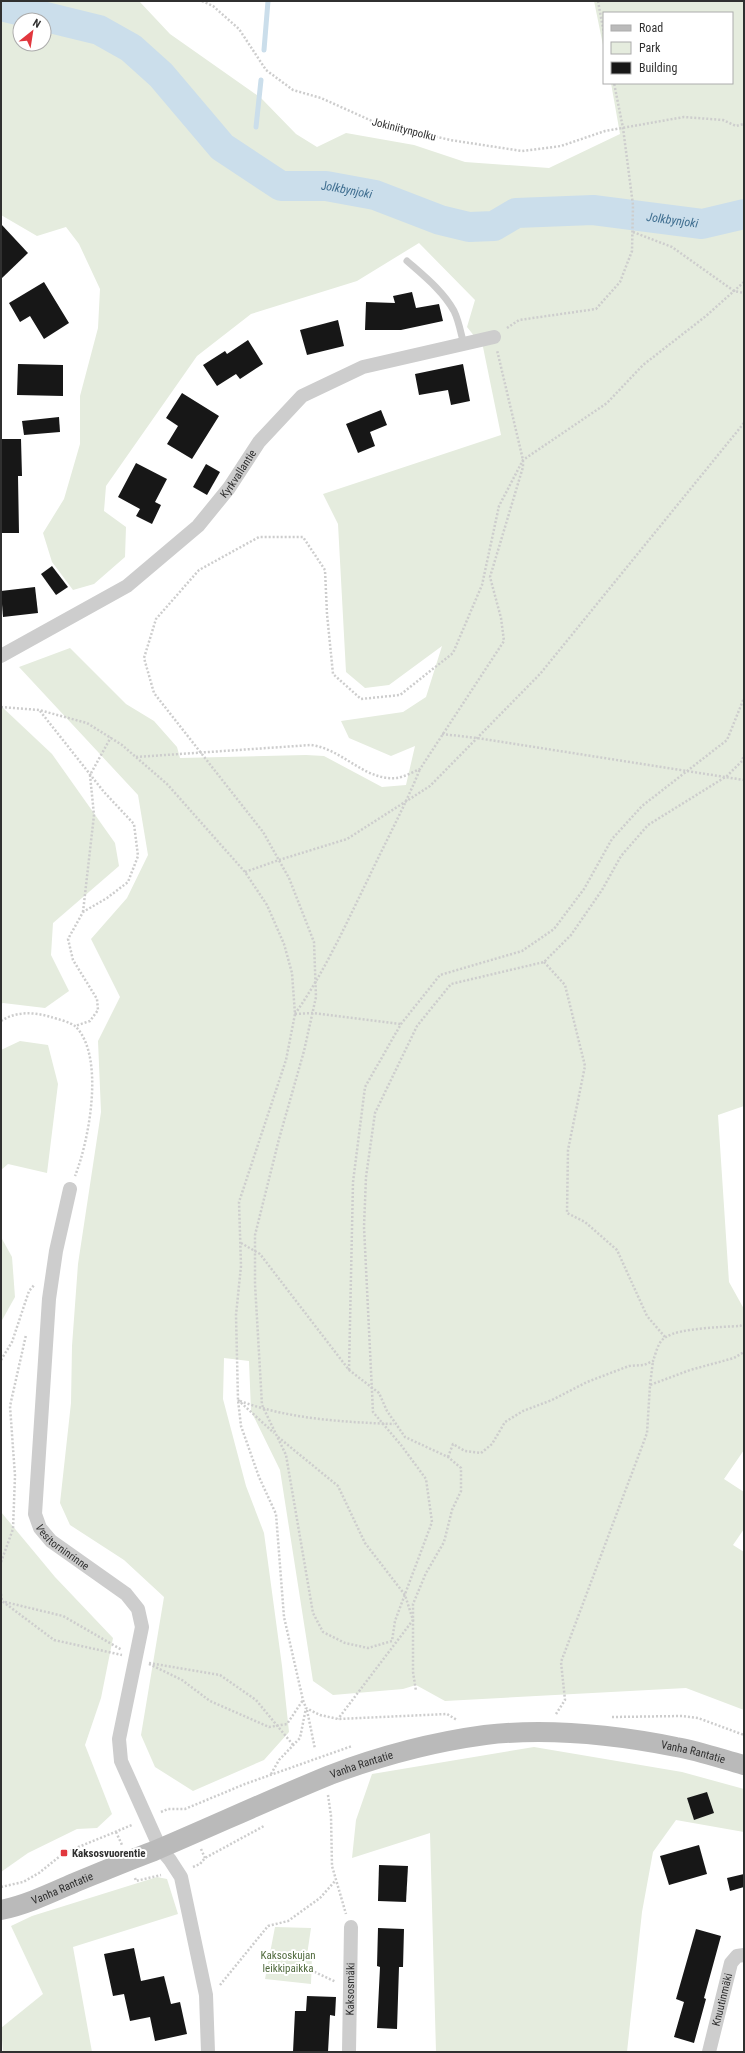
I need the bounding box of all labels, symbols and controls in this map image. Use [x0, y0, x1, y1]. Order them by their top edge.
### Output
north arrow [12, 12, 52, 52]
legend [603, 12, 733, 84]
text: N [31, 16, 43, 31]
text: Road [639, 21, 663, 35]
text: Park [639, 41, 661, 55]
text: Building [639, 61, 677, 75]
street label: Jokiniitynpolku [370, 115, 437, 144]
water label: Jolkbynjoki [321, 179, 374, 201]
water label: Jolkbynjoki [646, 210, 699, 230]
street label: Kyrkvallantie [218, 447, 259, 501]
street label: Vesitorninrinne [32, 1523, 92, 1573]
street label: Vanha Rantatie [660, 1738, 727, 1766]
street label: Vanha Rantatie [328, 1749, 395, 1781]
place label: Kaksosvuorentie [72, 1847, 145, 1860]
marker: Kaksosvuorentie [59, 1848, 69, 1858]
street label: Vanha Rantatie [30, 1870, 95, 1907]
park label: Kaksoskujan leikkipaikka [260, 1949, 316, 1975]
street label: Kaksosmäki [344, 1962, 357, 2016]
street label: Knuutinmäki [710, 1972, 735, 2028]

